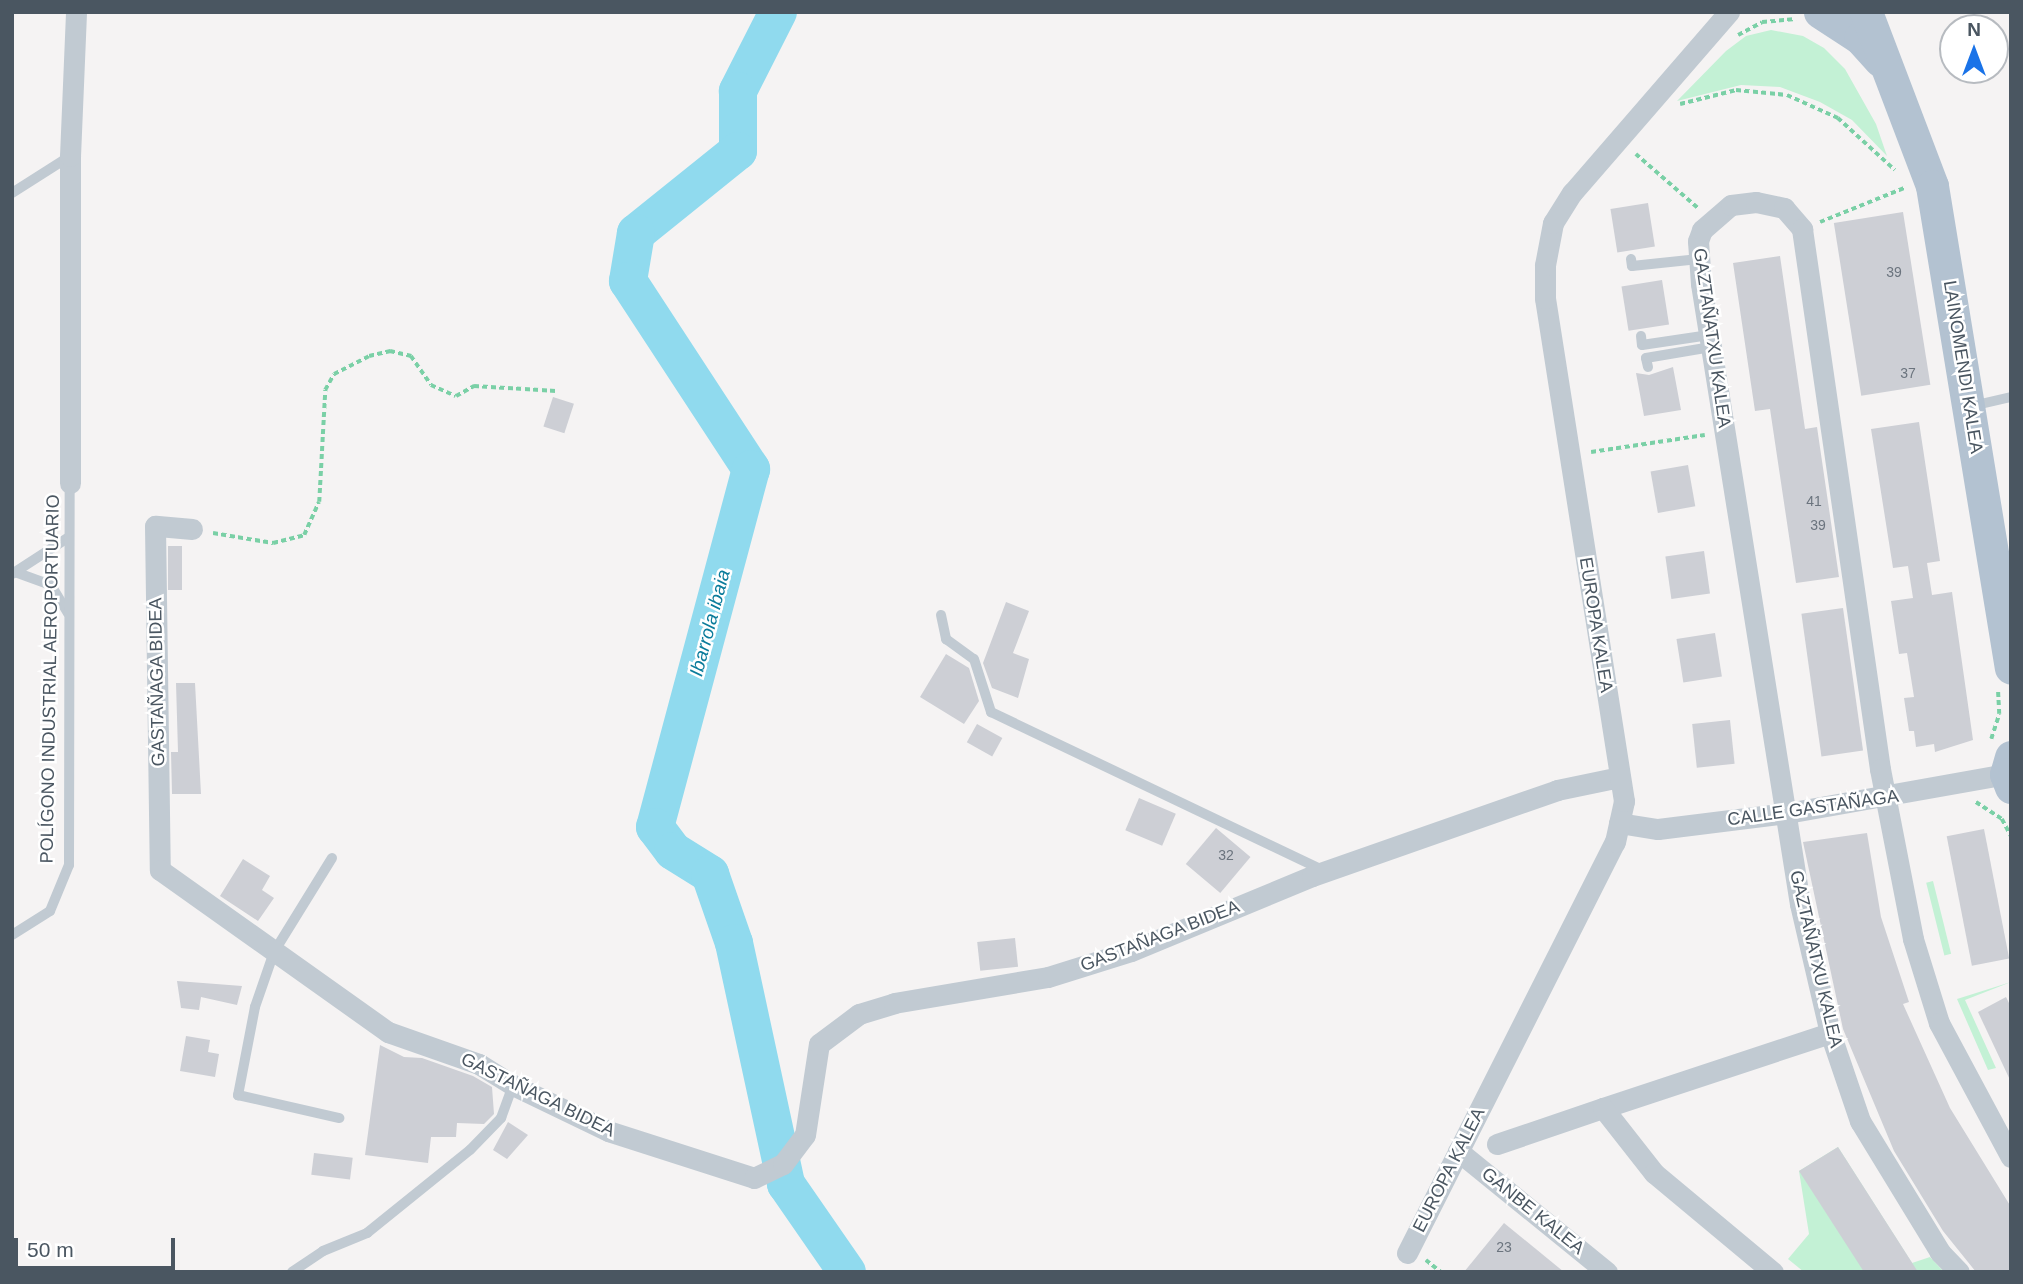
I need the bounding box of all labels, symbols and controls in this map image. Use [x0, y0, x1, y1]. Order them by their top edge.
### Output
north arrow [1939, 14, 2009, 84]
text: N [1967, 19, 1981, 40]
street label: GAZTAÑATXU KALEA [1689, 247, 1735, 429]
house number: 39 [1886, 264, 1902, 280]
street label: LAINOMENDI KALEA [1939, 279, 1987, 455]
house number: 37 [1900, 365, 1916, 381]
street label: POLÍGONO INDUSTRIAL AEROPORTUARIO [36, 493, 64, 865]
house number: 41 [1806, 493, 1822, 509]
house number: 39 [1810, 517, 1826, 533]
street label: EUROPA KALEA [1575, 555, 1617, 695]
water label: Ibarrola ibaia [685, 567, 735, 679]
street label: GASTAÑAGA BIDEA [145, 597, 169, 767]
street label: CALLE GASTAÑAGA [1726, 785, 1900, 831]
house number: 32 [1218, 847, 1234, 863]
street label: GAZTAÑATXU KALEA [1785, 868, 1847, 1050]
street label: GASTAÑAGA BIDEA [1077, 896, 1243, 976]
street label: GASTAÑAGA BIDEA [457, 1048, 619, 1142]
street label: EUROPA KALEA [1408, 1104, 1490, 1236]
street label: GANBE KALEA [1477, 1163, 1589, 1259]
scale bar [18, 1224, 178, 1268]
text: 50 m [27, 1238, 74, 1261]
house number: 23 [1496, 1239, 1512, 1255]

